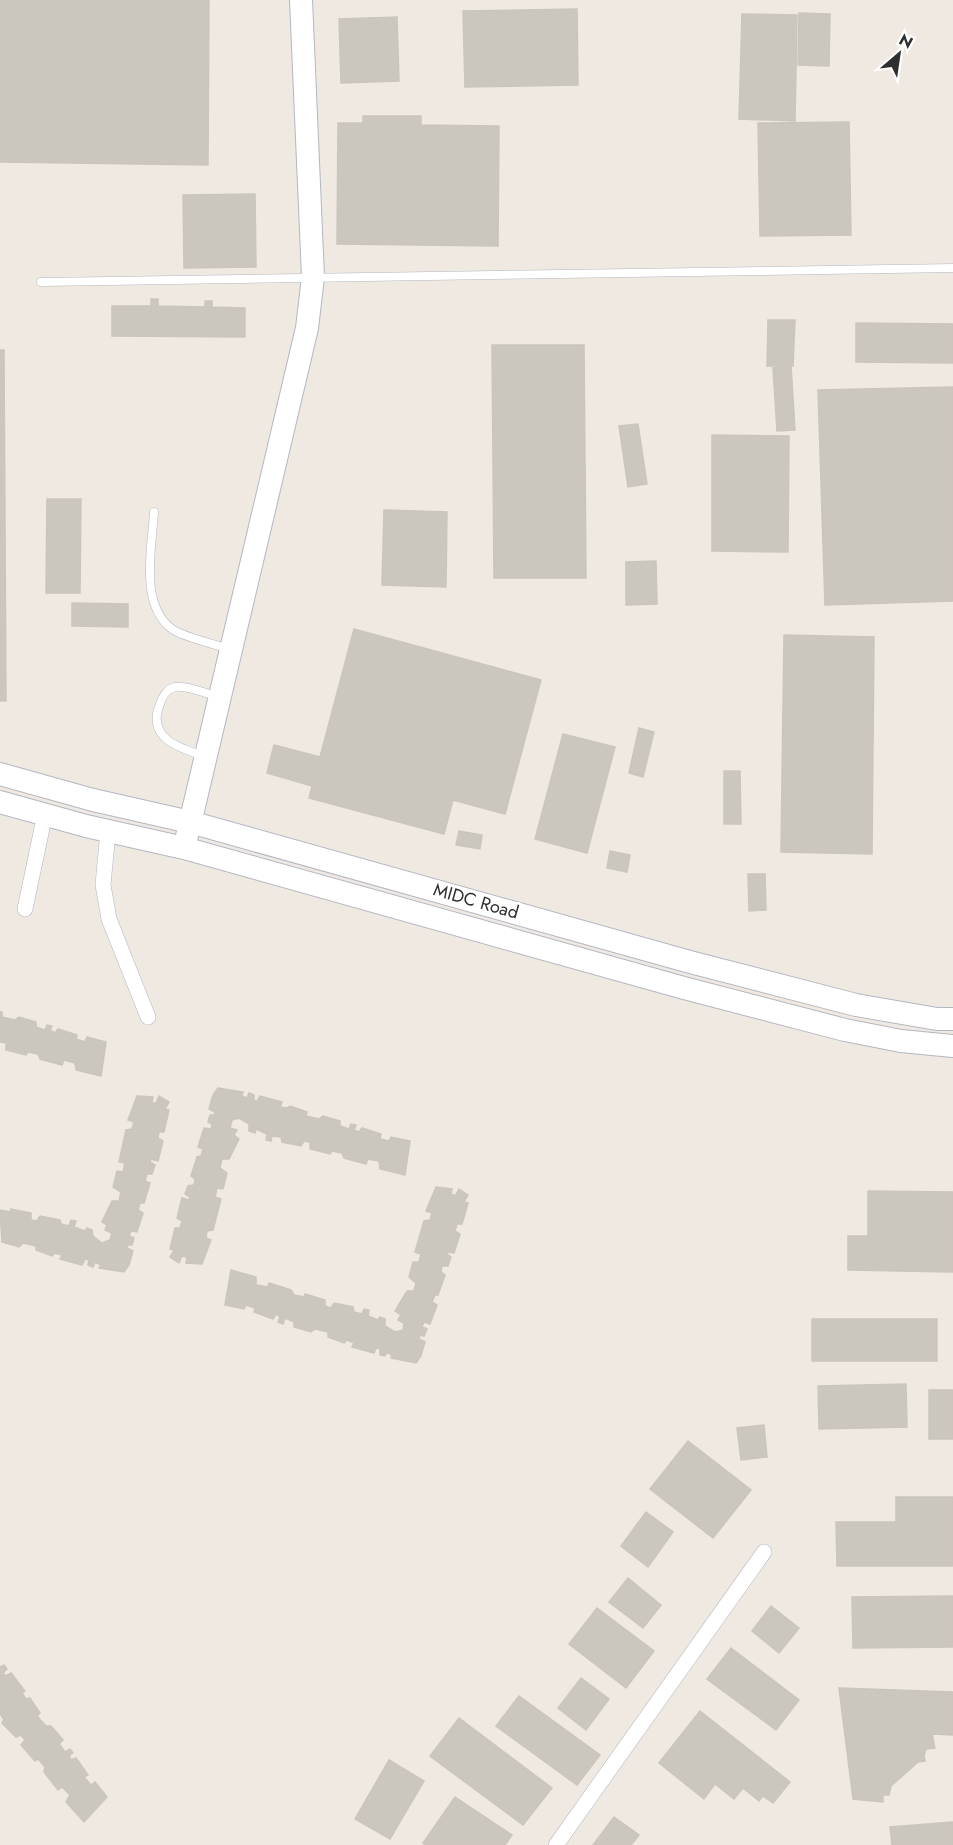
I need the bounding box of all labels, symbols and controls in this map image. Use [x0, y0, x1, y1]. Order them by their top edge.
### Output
north arrow [869, 24, 929, 84]
text: N [895, 28, 917, 54]
street label: MIDC Road [430, 876, 522, 926]

